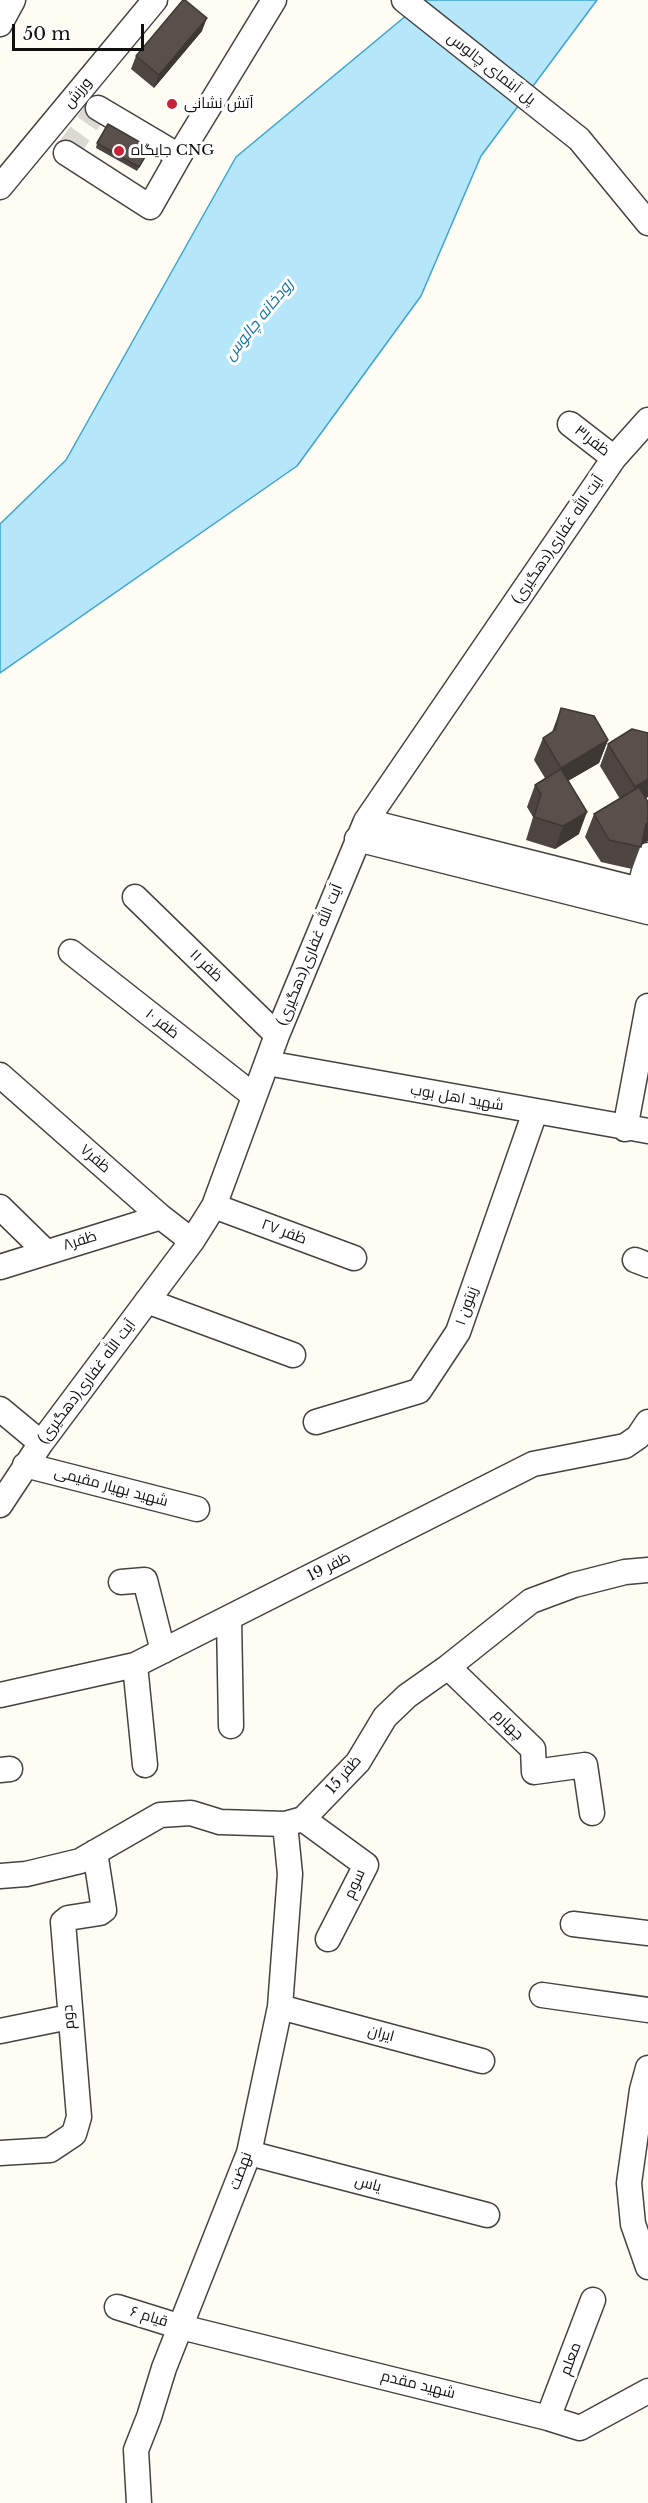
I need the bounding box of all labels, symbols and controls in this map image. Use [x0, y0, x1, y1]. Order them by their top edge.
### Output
scale bar [15, 12, 147, 50]
text: 50 m [23, 23, 71, 45]
street label: پل آبنمای چالوس [443, 29, 539, 109]
street label: ورزش [60, 74, 96, 112]
place label: آتش نشانی [184, 95, 254, 113]
marker: آتش نشانی [165, 97, 179, 111]
place label: جایگاه CNG [131, 142, 214, 160]
marker: جایگاه CNG [112, 144, 126, 158]
water label: رودخانه چالوس [220, 276, 298, 364]
street label: ظفر۳۱ [571, 422, 613, 460]
street label: آیت الله غفاری(دهگیری) [508, 472, 608, 608]
street label: آیت الله غفاری(دهگیری) [273, 882, 347, 1028]
street label: ظفر ۱۱ [186, 946, 226, 986]
street label: ظفر ۱۰ [142, 1005, 182, 1043]
street label: شهید اهل بوب [409, 1081, 505, 1115]
street label: ظفر۷ [76, 1141, 114, 1177]
street label: ظفر ۲۷ [259, 1216, 309, 1248]
street label: ظفر۸ [61, 1227, 99, 1255]
street label: زیتون ۱ [452, 1284, 482, 1328]
street label: آیت الله غفاری(دهگیری) [34, 1316, 140, 1448]
street label: شهید بهیار مقیمی [52, 1463, 170, 1511]
street label: ظفر 19 [304, 1549, 354, 1585]
street label: چهارم [489, 1706, 527, 1744]
street label: ظفر 15 [323, 1752, 365, 1798]
street label: سوم [341, 1866, 369, 1902]
street label: دوم [59, 2004, 79, 2030]
street label: ایران [366, 2022, 396, 2046]
street label: نهضت [226, 2150, 256, 2192]
street label: یاس [353, 2172, 383, 2196]
street label: قیام ۶ [128, 2303, 170, 2331]
street label: معلم [557, 2340, 585, 2378]
street label: شهید مقدم [379, 2367, 457, 2403]

